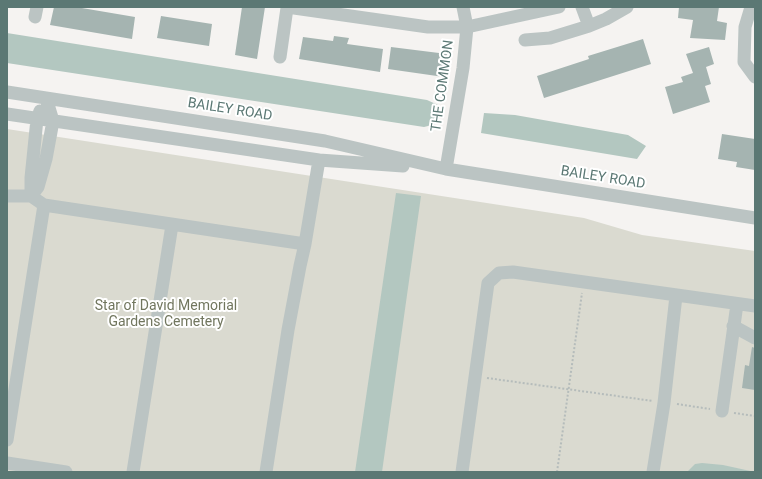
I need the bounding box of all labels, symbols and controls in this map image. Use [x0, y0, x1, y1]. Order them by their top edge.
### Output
street label: THE COMMON [428, 39, 458, 133]
street label: BAILEY ROAD [186, 95, 274, 125]
street label: BAILEY ROAD [559, 163, 647, 193]
park label: Star of David Memorial Gardens Cemetery [95, 298, 237, 330]

